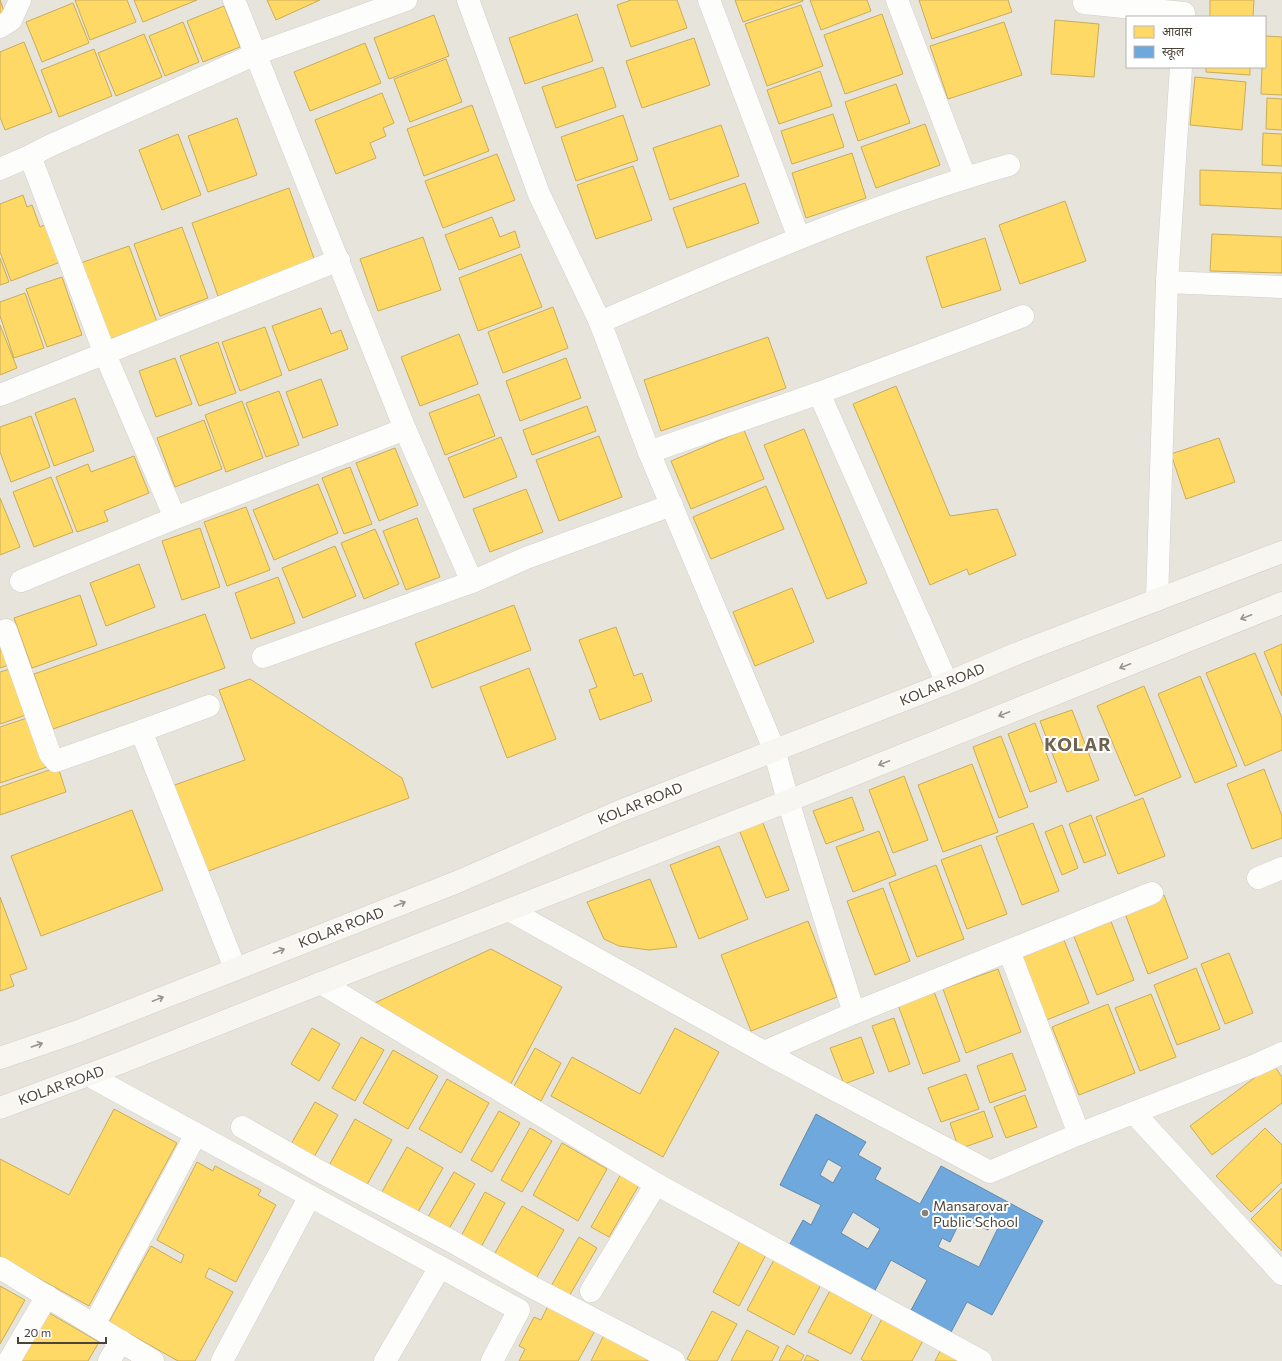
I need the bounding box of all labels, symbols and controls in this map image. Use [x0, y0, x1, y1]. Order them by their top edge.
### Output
legend [1126, 16, 1266, 68]
text: आवास [1162, 24, 1193, 38]
text: स्कूल [1162, 44, 1185, 60]
one-way arrow [1240, 614, 1252, 622]
street label: KOLAR ROAD [897, 659, 987, 709]
one-way arrow [1120, 662, 1132, 670]
one-way arrow [999, 711, 1011, 718]
district label: KOLAR [1044, 733, 1112, 755]
one-way arrow [878, 759, 890, 767]
street label: KOLAR ROAD [595, 778, 685, 828]
one-way arrow [394, 899, 406, 907]
street label: KOLAR ROAD [296, 903, 386, 951]
one-way arrow [273, 946, 285, 954]
one-way arrow [152, 994, 164, 1002]
one-way arrow [30, 1041, 42, 1049]
street label: KOLAR ROAD [16, 1062, 106, 1108]
place label: Mansarovar Public School [933, 1197, 1018, 1230]
marker: Mansarovar Public School [920, 1208, 930, 1218]
scale bar [18, 1319, 106, 1345]
text: 20 m [24, 1325, 51, 1339]

